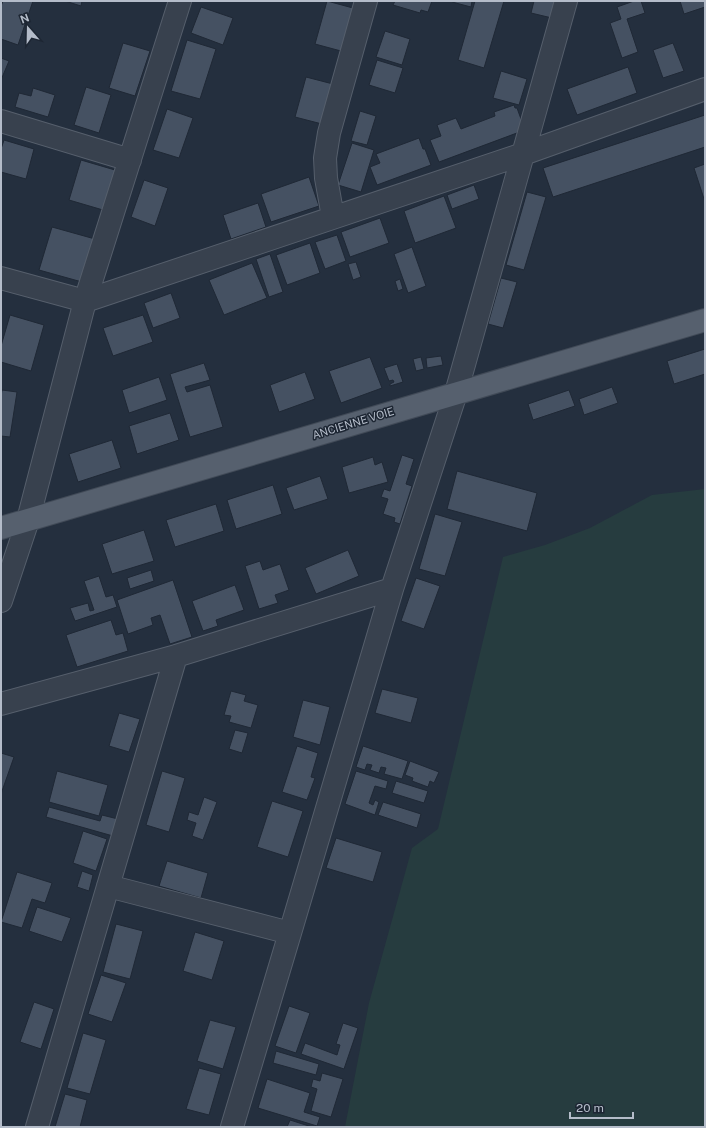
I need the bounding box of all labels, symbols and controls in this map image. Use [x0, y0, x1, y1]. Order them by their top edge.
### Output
north arrow [8, 8, 48, 48]
text: N [18, 11, 31, 26]
street label: ANCIENNE VOIE [311, 405, 395, 441]
scale bar [570, 1094, 633, 1120]
text: 20 m [576, 1101, 604, 1115]

